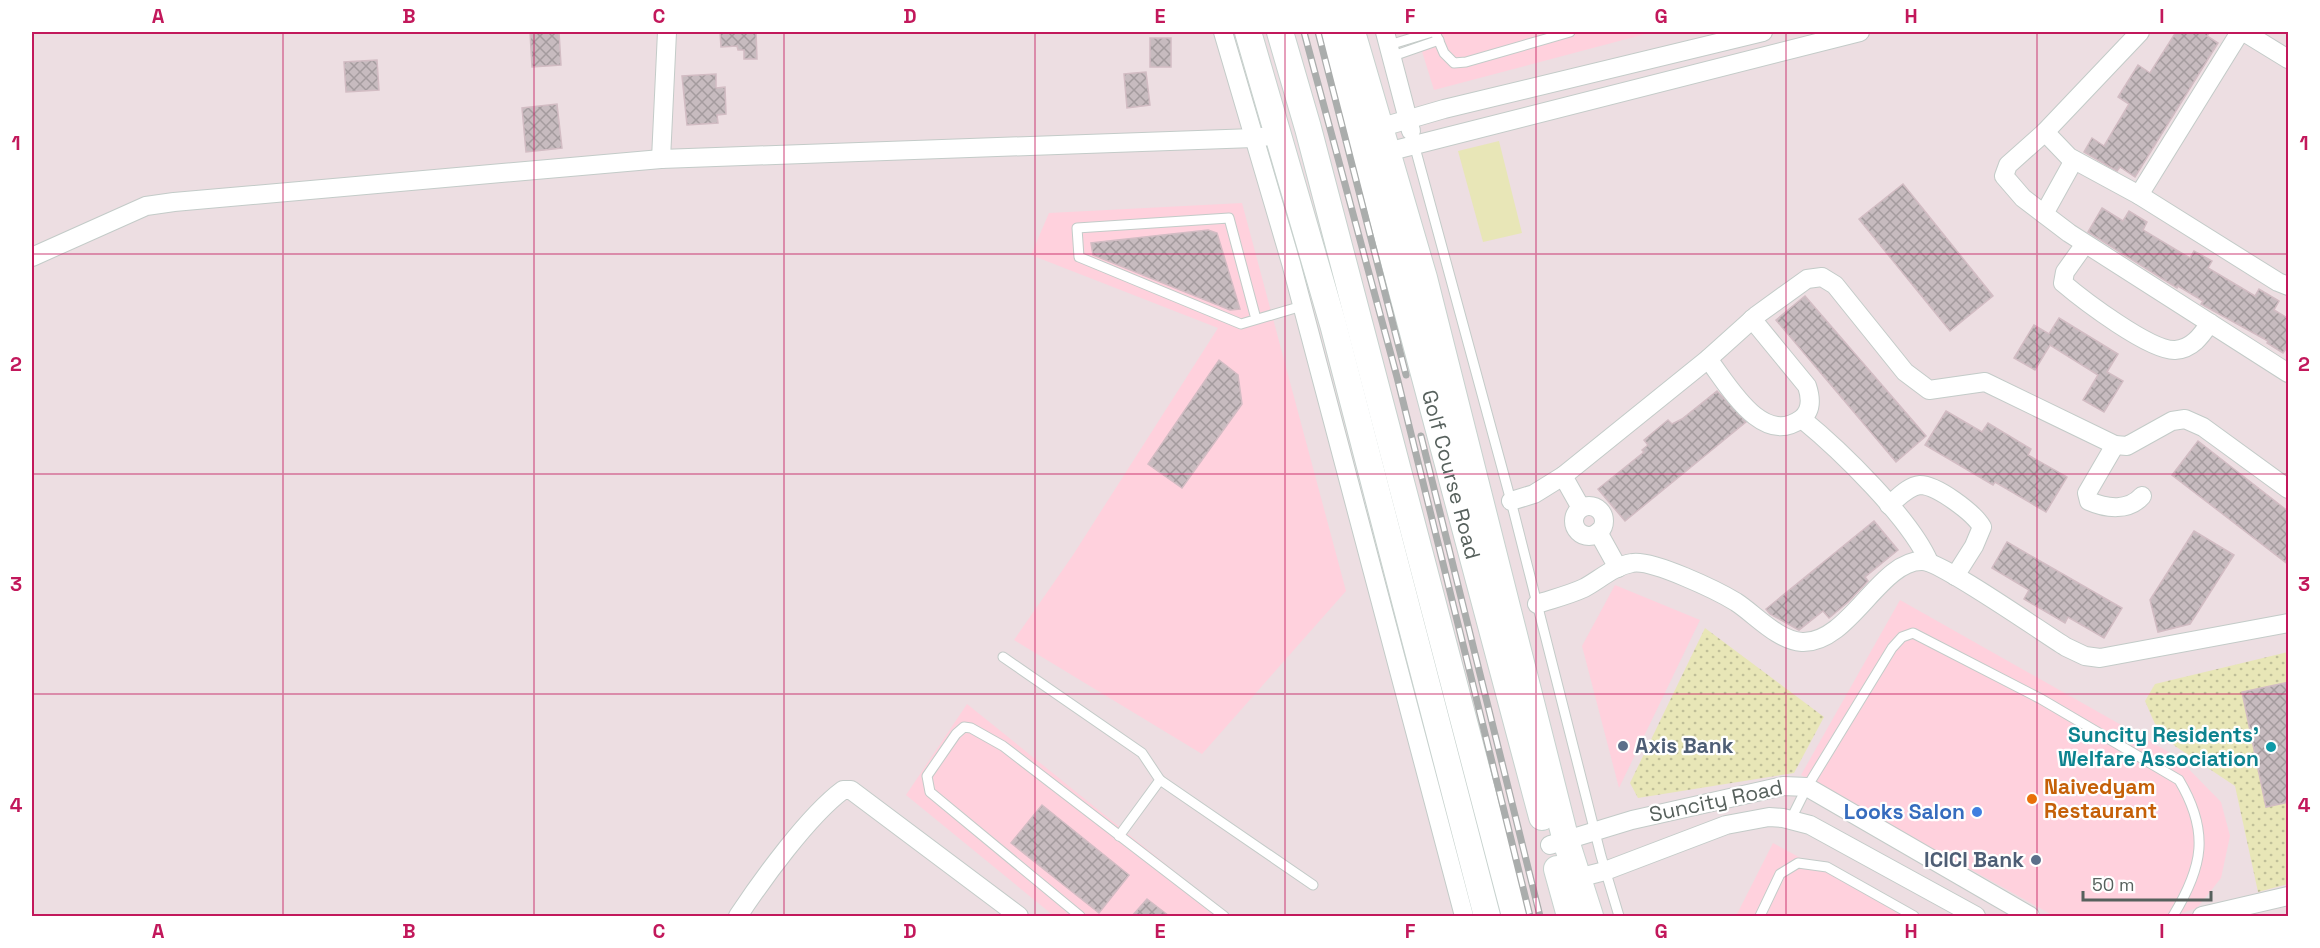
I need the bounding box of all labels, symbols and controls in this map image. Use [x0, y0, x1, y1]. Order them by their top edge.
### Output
text: A [152, 3, 165, 29]
text: B [402, 3, 416, 29]
text: C [653, 3, 666, 29]
text: D [903, 3, 917, 29]
text: E [1154, 3, 1166, 29]
text: F [1405, 3, 1416, 29]
text: G [1654, 3, 1668, 29]
text: H [1904, 3, 1918, 29]
text: I [2159, 3, 2165, 29]
text: 1 [11, 130, 21, 156]
text: 1 [2299, 130, 2309, 156]
text: 2 [10, 351, 22, 377]
text: 2 [2298, 351, 2310, 377]
street label: Golf Course Road [1416, 387, 1487, 562]
text: 3 [10, 571, 22, 597]
text: 3 [2298, 571, 2310, 597]
place label: Suncity Residents' Welfare Association [2058, 721, 2259, 772]
place label: Axis Bank [1635, 732, 1734, 759]
marker: Axis Bank [1616, 739, 1630, 753]
marker: Suncity Residents' Welfare Association [2264, 740, 2278, 754]
street label: Suncity Road [1647, 773, 1785, 828]
place label: Naivedyam Restaurant [2044, 773, 2157, 824]
text: 4 [10, 792, 23, 818]
marker: Naivedyam Restaurant [2025, 792, 2039, 806]
text: 4 [2298, 792, 2311, 818]
place label: Looks Salon [1844, 798, 1965, 825]
marker: Looks Salon [1970, 805, 1984, 819]
place label: ICICI Bank [1924, 846, 2024, 873]
marker: ICICI Bank [2029, 853, 2043, 867]
scale bar [2083, 864, 2210, 902]
text: 50 m [2092, 873, 2134, 896]
text: A [152, 918, 165, 944]
text: B [402, 918, 416, 944]
text: C [653, 918, 666, 944]
text: D [903, 918, 917, 944]
text: E [1154, 918, 1166, 944]
text: F [1405, 918, 1416, 944]
text: G [1654, 918, 1668, 944]
text: H [1904, 918, 1918, 944]
text: I [2159, 918, 2165, 944]

